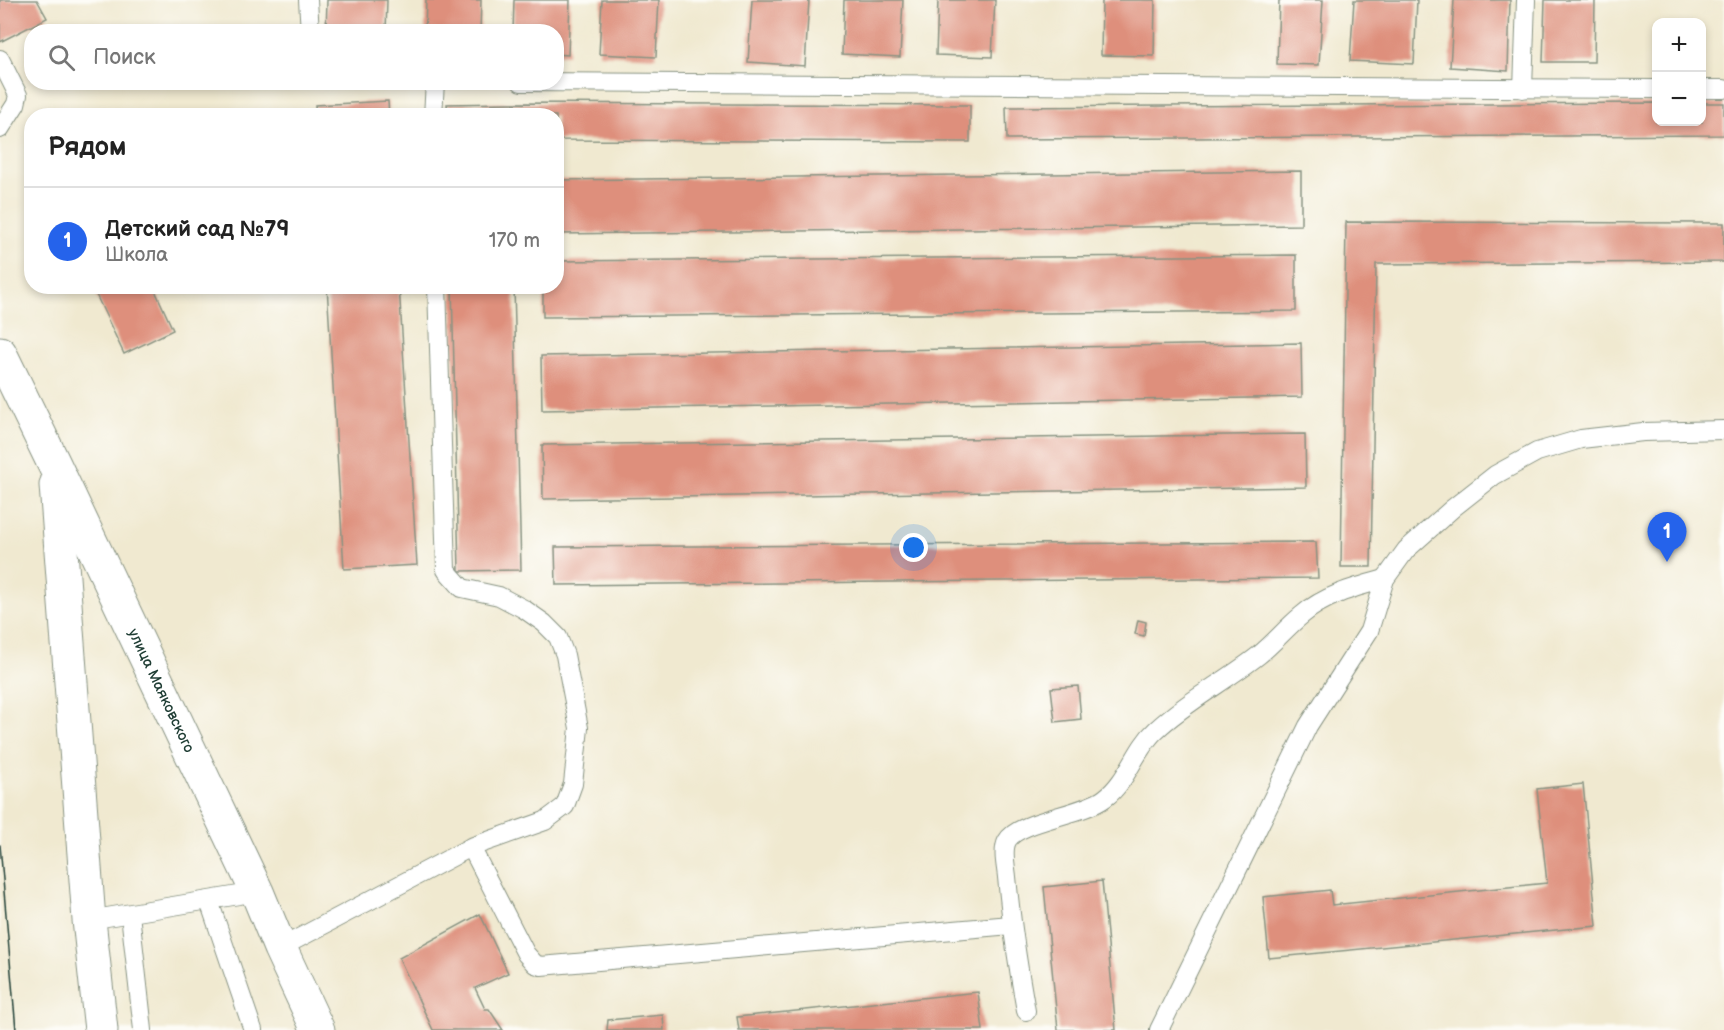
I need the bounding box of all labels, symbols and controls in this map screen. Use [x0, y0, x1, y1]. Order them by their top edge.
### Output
map controls [1652, 18, 1706, 126]
button: + [1652, 18, 1706, 72]
search box [24, 24, 564, 90]
icon: search [45, 41, 78, 74]
text: Поиск [93, 44, 156, 71]
button: − [1652, 72, 1706, 126]
text: Рядом [48, 132, 126, 163]
text: Детский сад №79 [105, 216, 289, 243]
text: 1 [63, 229, 72, 253]
text: 170 m [489, 229, 540, 253]
text: Школа [105, 243, 168, 267]
pin: 1 [1648, 512, 1686, 562]
your location [899, 533, 928, 562]
street label: улица Маяковского [123, 626, 199, 756]

